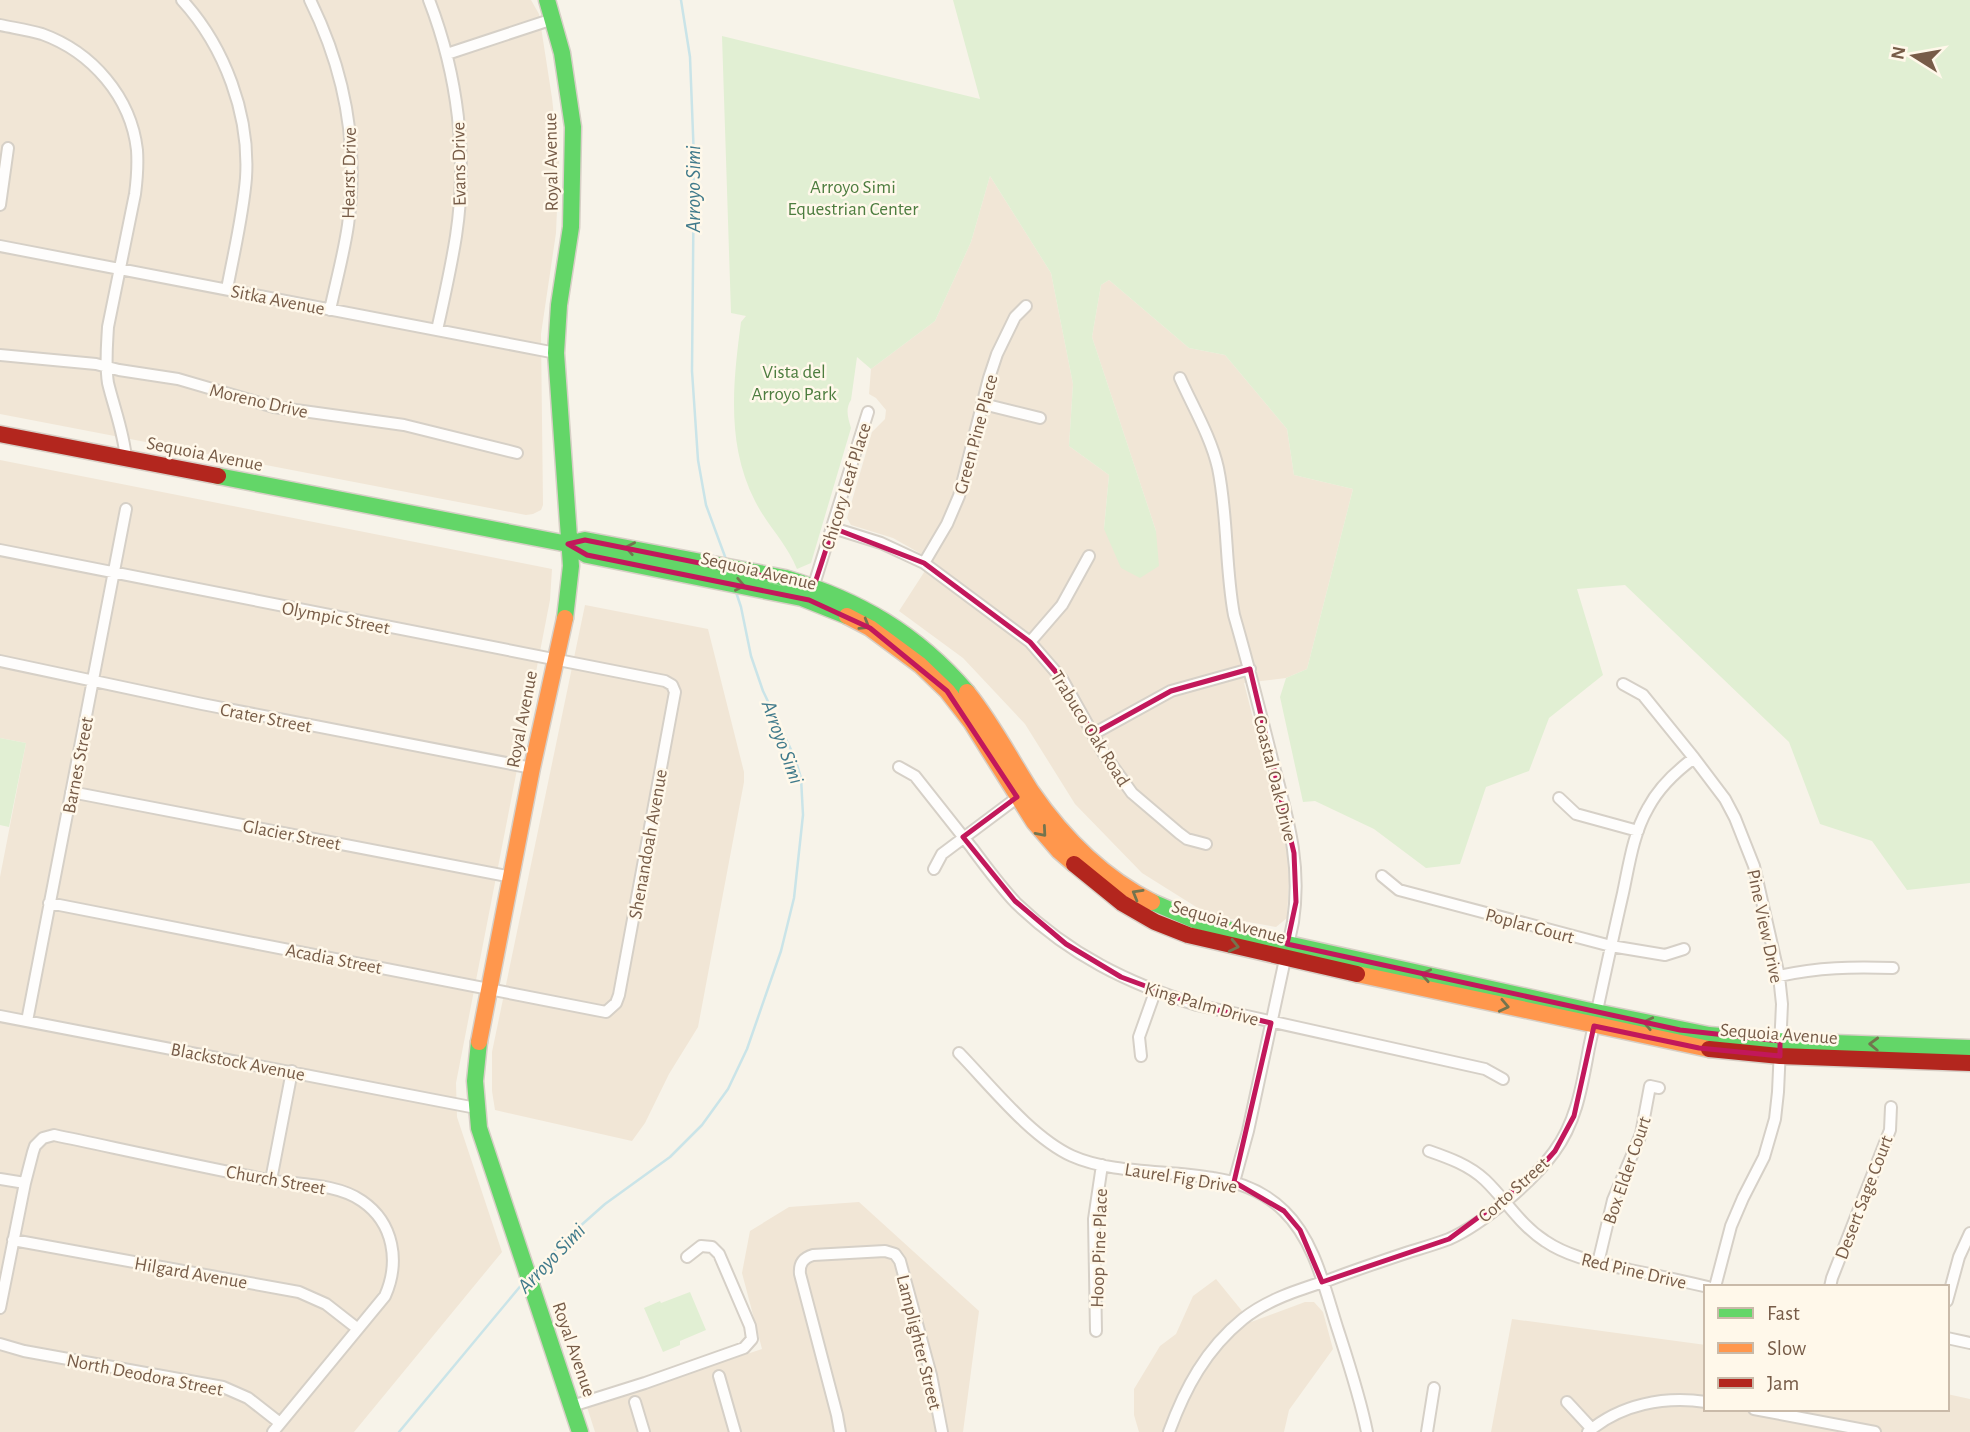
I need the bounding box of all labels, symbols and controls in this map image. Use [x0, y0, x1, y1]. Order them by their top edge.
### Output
north arrow [1879, 21, 1949, 91]
text: N [1888, 45, 1909, 61]
street label: Royal Avenue [541, 112, 562, 211]
street label: Evans Drive [449, 122, 470, 206]
street label: Hearst Drive [339, 127, 360, 219]
water label: Arroyo Simi [683, 145, 704, 234]
park label: Arroyo Simi Equestrian Center [788, 178, 918, 219]
street label: Sitka Avenue [229, 282, 326, 319]
park label: Vista del Arroyo Park [751, 363, 837, 404]
street label: Green Pine Place [951, 372, 1002, 496]
street label: Moreno Drive [208, 381, 310, 422]
street label: Chicory Leaf Place [818, 421, 875, 552]
street label: Sequoia Avenue [145, 434, 264, 475]
one-way arrow [624, 542, 636, 557]
street label: Sequoia Avenue [699, 549, 818, 594]
one-way arrow [734, 577, 746, 592]
street label: Olympic Street [280, 599, 391, 638]
one-way arrow [857, 617, 870, 630]
street label: Trabuco Oak Road [1047, 668, 1133, 790]
street label: Royal Avenue [504, 669, 541, 770]
water label: Arroyo Simi [757, 697, 807, 787]
street label: Crater Street [218, 700, 313, 737]
street label: Coastal Oak Drive [1250, 713, 1299, 843]
street label: Barnes Street [60, 715, 97, 815]
street label: Shenandoah Avenue [626, 768, 671, 921]
street label: Glacier Street [241, 817, 342, 854]
one-way arrow [1034, 824, 1046, 837]
street label: Pine View Drive [1743, 868, 1786, 985]
one-way arrow [1132, 889, 1145, 902]
street label: Sequoia Avenue [1169, 897, 1288, 948]
street label: Poplar Court [1483, 905, 1576, 947]
one-way arrow [1228, 938, 1240, 953]
street label: Acadia Street [284, 941, 383, 978]
one-way arrow [1420, 968, 1432, 983]
street label: King Palm Drive [1142, 979, 1261, 1030]
one-way arrow [1498, 998, 1510, 1013]
one-way arrow [1642, 1016, 1654, 1031]
street label: Sequoia Avenue [1719, 1021, 1838, 1048]
one-way arrow [1868, 1036, 1879, 1052]
street label: Blackstock Avenue [169, 1040, 306, 1085]
street label: Box Elder Court [1600, 1114, 1655, 1227]
street label: Desert Sage Court [1832, 1133, 1897, 1262]
street label: Corto Street [1475, 1154, 1553, 1227]
street label: Laurel Fig Drive [1123, 1160, 1238, 1197]
street label: Church Street [225, 1162, 327, 1199]
street label: Hoop Pine Place [1088, 1188, 1111, 1308]
water label: Arroyo Simi [513, 1219, 589, 1298]
street label: Red Pine Drive [1579, 1250, 1688, 1293]
street label: Hilgard Avenue [133, 1254, 249, 1293]
street label: Lamplighter Street [893, 1273, 944, 1412]
legend [1704, 1285, 1949, 1411]
street label: Royal Avenue [549, 1300, 599, 1399]
text: Fast [1767, 1303, 1800, 1324]
text: Slow [1767, 1338, 1806, 1359]
street label: North Deodora Street [65, 1351, 225, 1400]
text: Jam [1767, 1373, 1799, 1394]

